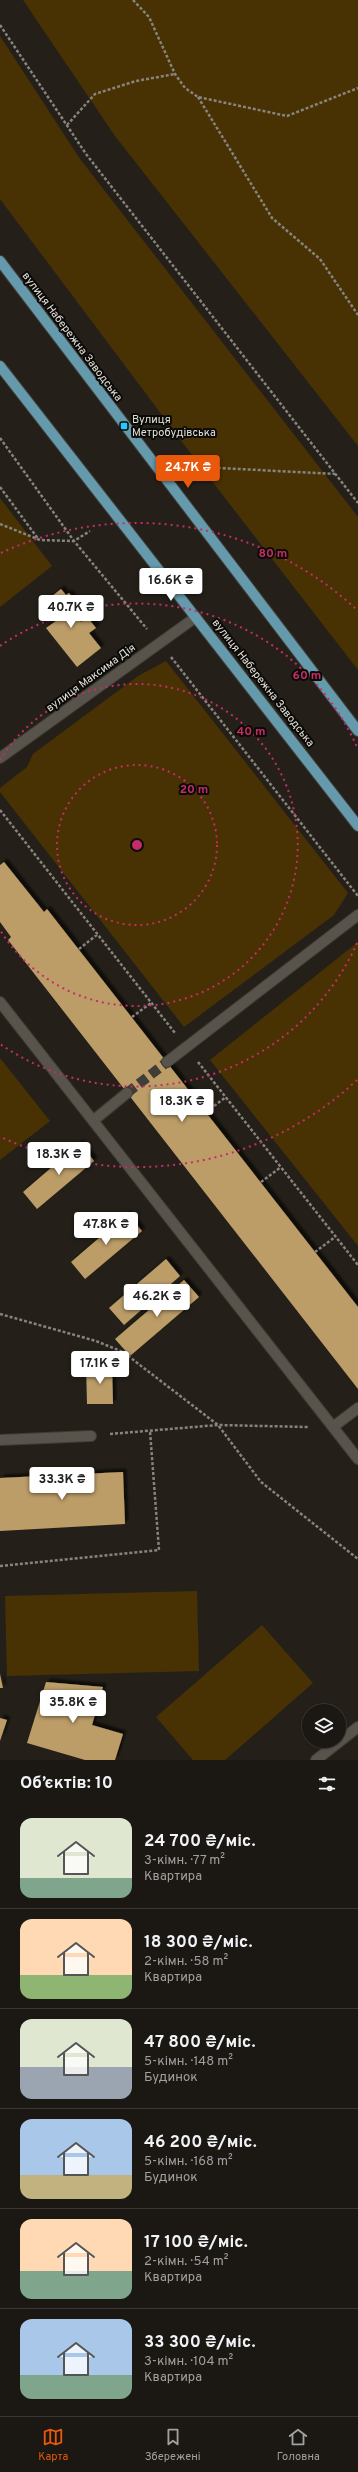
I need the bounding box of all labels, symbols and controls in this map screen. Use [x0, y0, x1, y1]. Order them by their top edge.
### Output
street label: вулиця Набережна Заводська [19, 270, 125, 405]
place label: Вулиця Метробудівська [132, 413, 216, 440]
marker: Вулиця Метробудівська [119, 421, 129, 431]
pin: 24.7K ₴ [151, 455, 225, 489]
text: 24.7K ₴ [165, 460, 211, 476]
text: 80 m [259, 546, 287, 562]
pin: 16.6K ₴ [134, 568, 208, 602]
text: 16.6K ₴ [148, 573, 194, 589]
pin: 40.7K ₴ [34, 595, 108, 629]
text: 40.7K ₴ [48, 600, 94, 616]
street label: вулиця Набережна Заводська [209, 616, 317, 750]
street label: вулиця Максима Дія [44, 641, 138, 715]
text: 60 m [293, 668, 321, 684]
text: 40 m [236, 724, 266, 740]
text: 20 m [180, 782, 208, 798]
centre of rings [130, 838, 144, 852]
pin: 18.3K ₴ [145, 1089, 219, 1123]
text: 18.3K ₴ [160, 1094, 204, 1110]
pin: 18.3K ₴ [22, 1142, 96, 1176]
text: 18.3K ₴ [37, 1147, 81, 1163]
pin: 47.8K ₴ [69, 1212, 143, 1246]
text: 47.8K ₴ [83, 1217, 129, 1233]
pin: 46.2K ₴ [120, 1284, 194, 1318]
text: 46.2K ₴ [133, 1289, 181, 1305]
pin: 17.1K ₴ [63, 1351, 137, 1385]
text: 17.1K ₴ [80, 1356, 120, 1372]
pin: 33.3K ₴ [25, 1467, 99, 1501]
text: 33.3K ₴ [38, 1472, 86, 1488]
pin: 35.8K ₴ [36, 1690, 110, 1724]
text: 35.8K ₴ [49, 1695, 97, 1711]
map controls [302, 1704, 346, 1748]
button: layers [302, 1704, 346, 1748]
text: Об’єктів: 10 [20, 1773, 113, 1795]
icon: filters [316, 1773, 338, 1795]
text: 24 700 ₴/міс. [144, 1831, 256, 1853]
icon: home [52, 1834, 100, 1882]
text: 3-кімн. · 77 m² [144, 1853, 225, 1869]
text: Квартира [144, 1869, 202, 1885]
text: 18 300 ₴/міс. [144, 1932, 253, 1954]
icon: home [52, 1935, 100, 1983]
text: 2-кімн. · 58 m² [144, 1954, 228, 1970]
text: Квартира [144, 1970, 202, 1986]
text: 47 800 ₴/міс. [144, 2032, 256, 2054]
icon: home [52, 2035, 100, 2083]
text: 5-кімн. · 148 m² [144, 2054, 233, 2070]
text: Будинок [144, 2070, 198, 2086]
text: 46 200 ₴/міс. [144, 2132, 257, 2154]
icon: home [52, 2135, 100, 2183]
text: 5-кімн. · 168 m² [144, 2154, 233, 2170]
text: Будинок [144, 2170, 198, 2186]
text: 17 100 ₴/міс. [144, 2232, 248, 2254]
icon: home [52, 2235, 100, 2283]
text: 2-кімн. · 54 m² [144, 2254, 229, 2270]
text: Квартира [144, 2270, 202, 2286]
text: 33 300 ₴/міс. [144, 2332, 256, 2354]
icon: home [52, 2335, 100, 2383]
text: 3-кімн. · 104 m² [144, 2354, 233, 2370]
text: Квартира [144, 2370, 202, 2386]
tab: Карта [38, 2426, 68, 2464]
tab: Збережені [145, 2426, 200, 2464]
tab: Головна [277, 2426, 320, 2464]

